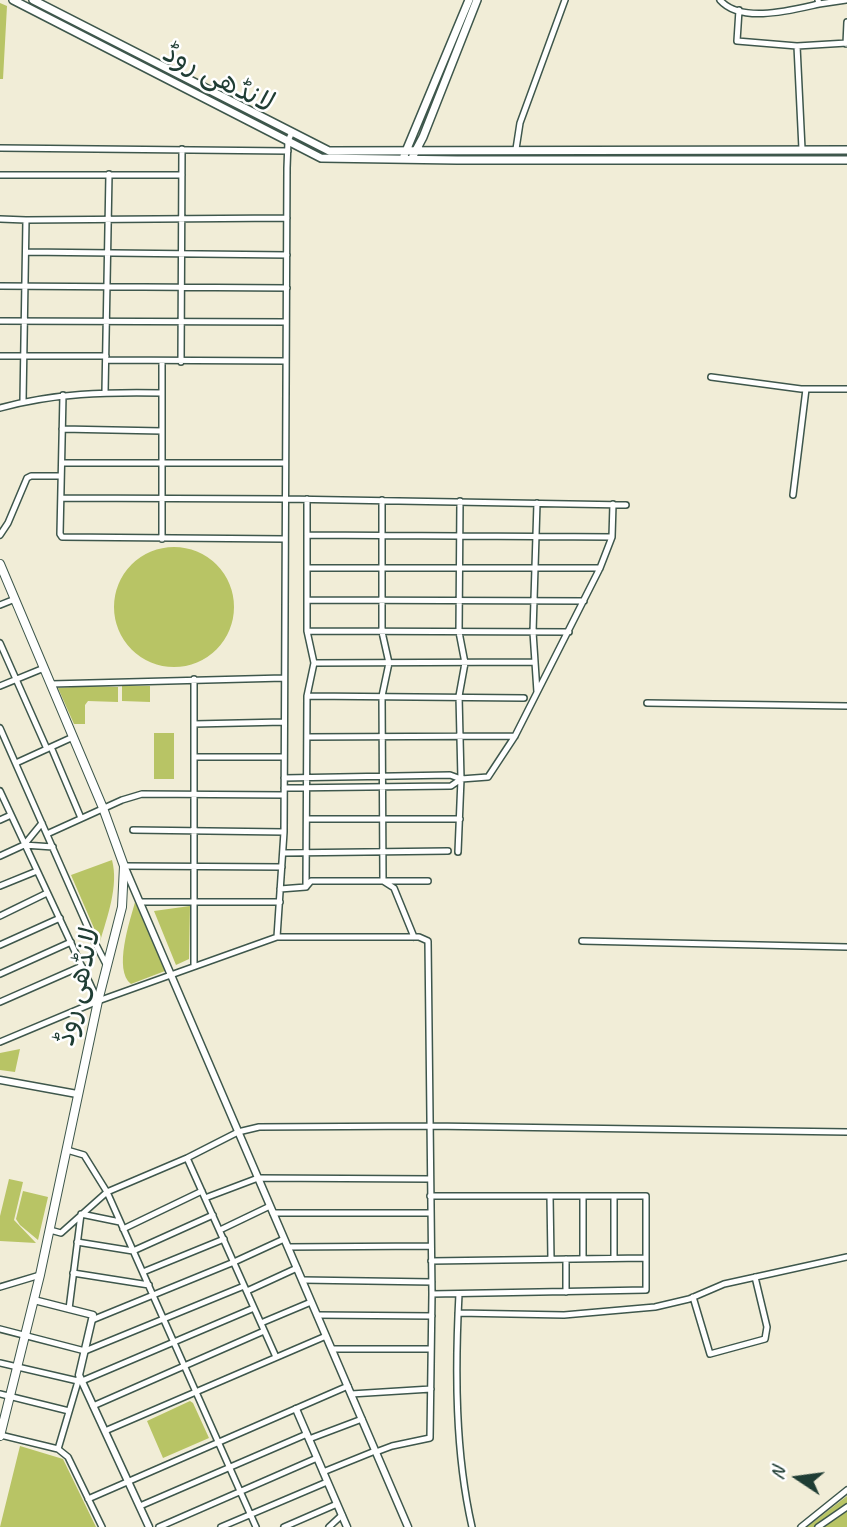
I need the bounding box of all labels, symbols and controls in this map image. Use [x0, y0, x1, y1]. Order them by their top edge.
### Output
street label: لانڈھی روڈ [157, 37, 279, 121]
street label: لانڈھی روڈ [49, 924, 109, 1050]
north arrow [763, 1443, 833, 1513]
text: N [765, 1465, 791, 1482]

